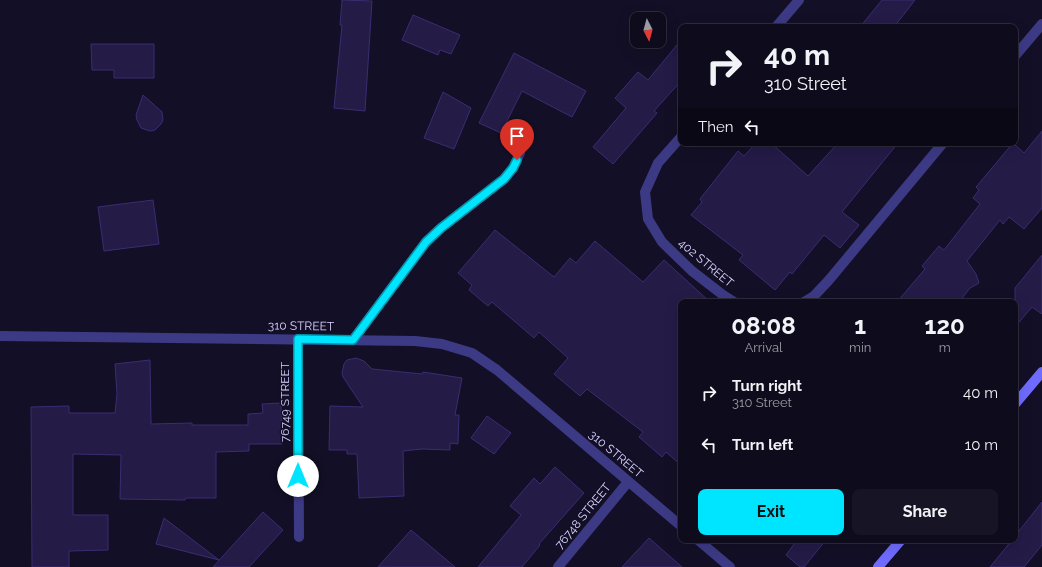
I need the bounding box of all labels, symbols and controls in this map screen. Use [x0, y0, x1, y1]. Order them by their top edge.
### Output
north arrow [630, 12, 666, 48]
map controls [630, 12, 666, 48]
text: 40 m [764, 39, 830, 72]
icon: right [698, 40, 750, 92]
text: 310 Street [764, 73, 847, 94]
icon: left [741, 116, 763, 138]
text: Then [698, 118, 733, 136]
pin [500, 119, 534, 160]
icon: arrive [506, 125, 528, 147]
street label: 402 STREET [676, 236, 737, 291]
text: 08:08 [731, 311, 796, 340]
text: 1 [854, 311, 866, 340]
text: 120 [925, 311, 965, 340]
street label: 310 STREET [268, 318, 335, 334]
text: Arrival [744, 340, 783, 355]
text: min [849, 340, 871, 355]
text: m [939, 340, 951, 355]
street label: 76749 STREET [278, 361, 292, 442]
text: Turn right [732, 377, 802, 395]
icon: right [698, 382, 720, 404]
text: 40 m [963, 384, 998, 402]
text: 310 Street [732, 395, 792, 410]
street label: 310 STREET [586, 427, 646, 481]
icon: left [698, 434, 720, 456]
text: Turn left [732, 436, 793, 454]
text: 10 m [965, 436, 998, 454]
position arrow [277, 455, 319, 497]
street label: 76748 STREET [552, 480, 614, 552]
button: Exit [698, 489, 844, 535]
button: Share [852, 489, 998, 535]

